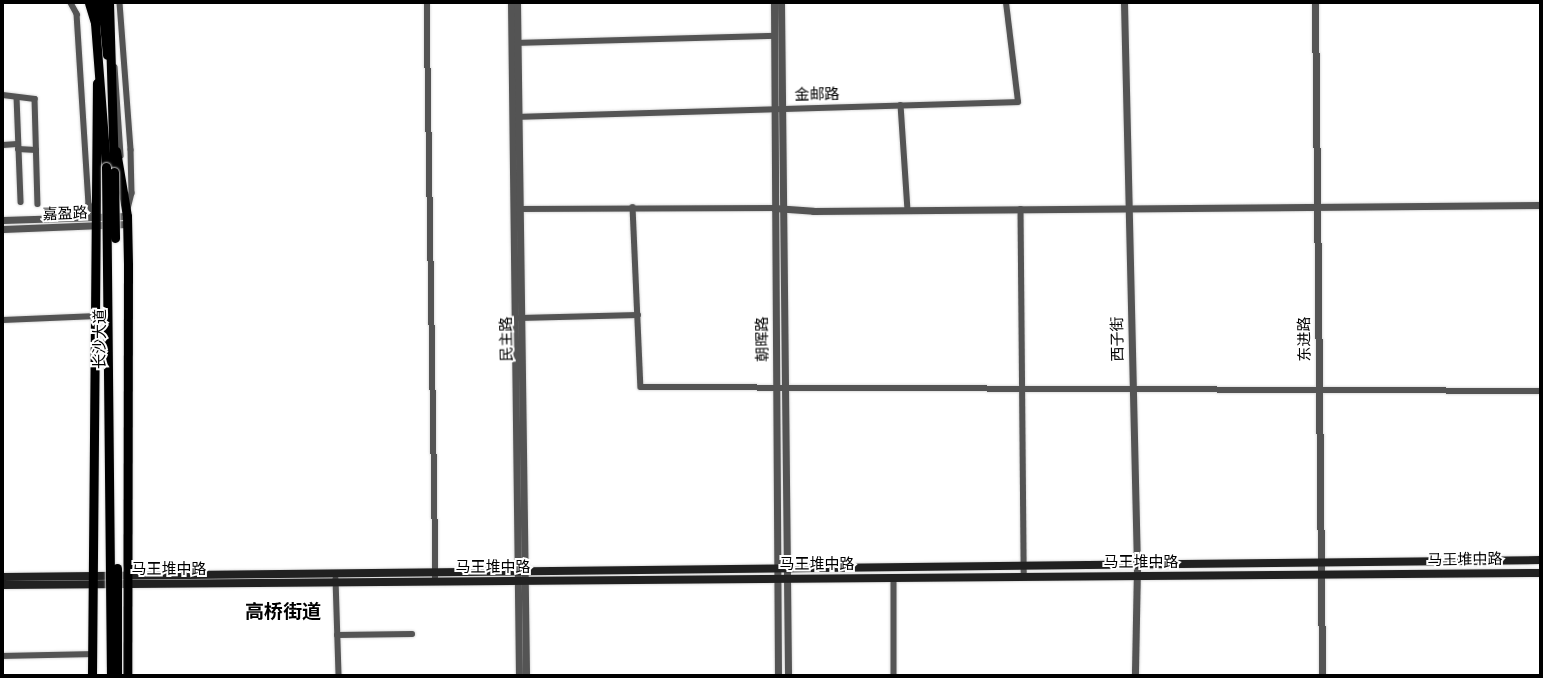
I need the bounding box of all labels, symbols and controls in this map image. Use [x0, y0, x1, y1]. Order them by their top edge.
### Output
street label: 金邮路 [794, 86, 840, 104]
street label: 嘉盈路 [42, 204, 88, 224]
street label: 长沙大道 [92, 309, 110, 369]
street label: 民主路 [498, 316, 516, 362]
street label: 朝晖路 [754, 316, 772, 362]
street label: 西子街 [1109, 316, 1127, 362]
street label: 东进路 [1296, 316, 1314, 362]
street label: 马王堆中路 [1427, 550, 1503, 570]
street label: 马王堆中路 [1104, 554, 1178, 572]
street label: 马王堆中路 [780, 556, 854, 574]
street label: 马王堆中路 [456, 559, 530, 577]
street label: 马王堆中路 [132, 561, 206, 579]
district label: 高桥街道 [245, 601, 321, 623]

